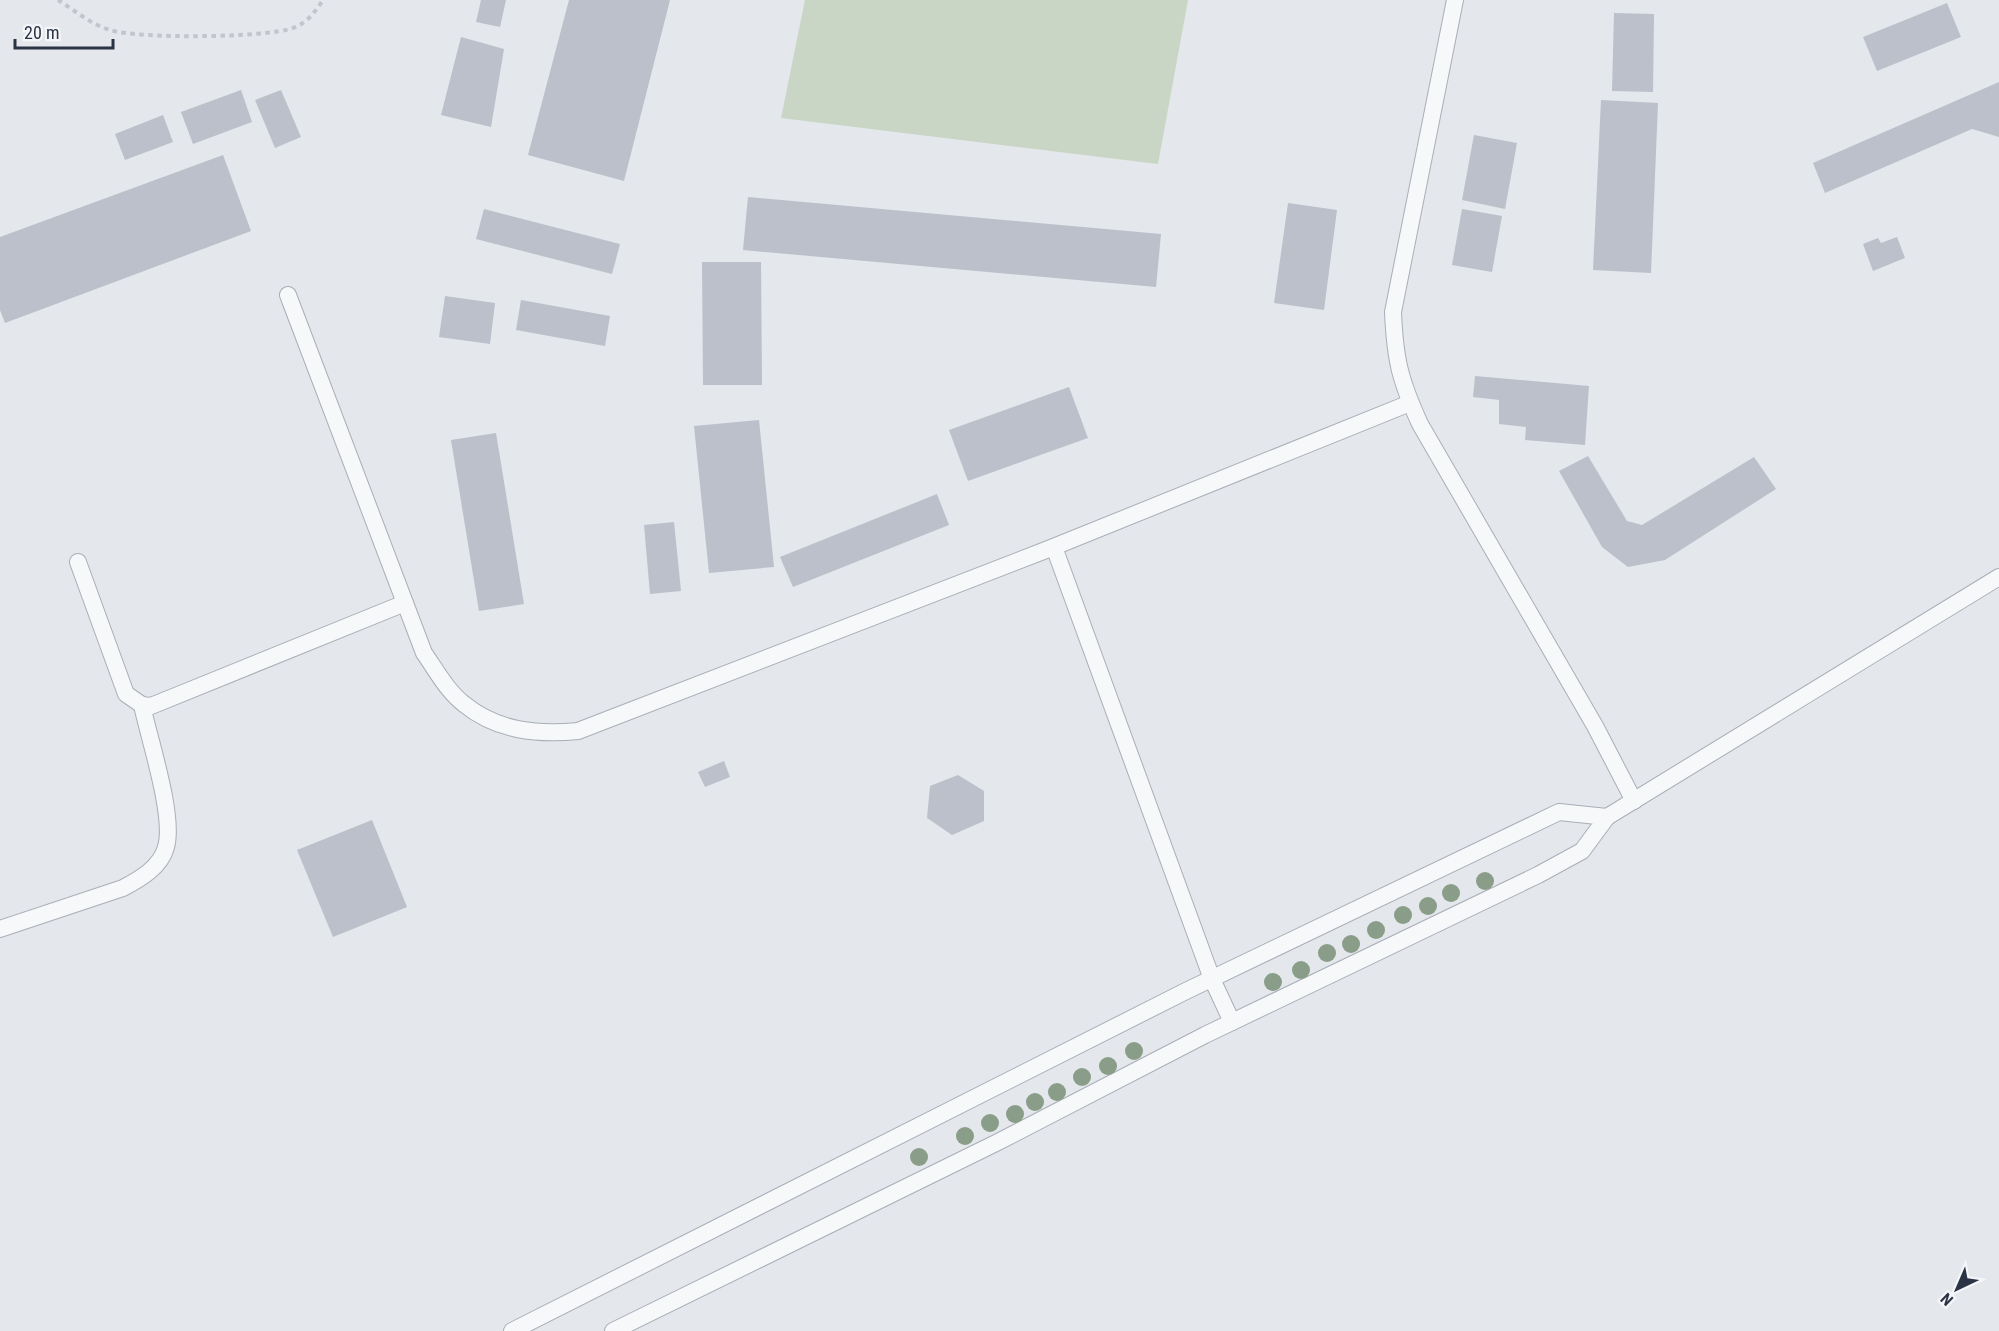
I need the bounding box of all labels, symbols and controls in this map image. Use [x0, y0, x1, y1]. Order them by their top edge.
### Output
scale bar [15, 12, 112, 50]
text: 20 m [24, 22, 59, 43]
north arrow [1927, 1259, 1987, 1319]
text: N [1937, 1289, 1957, 1310]

